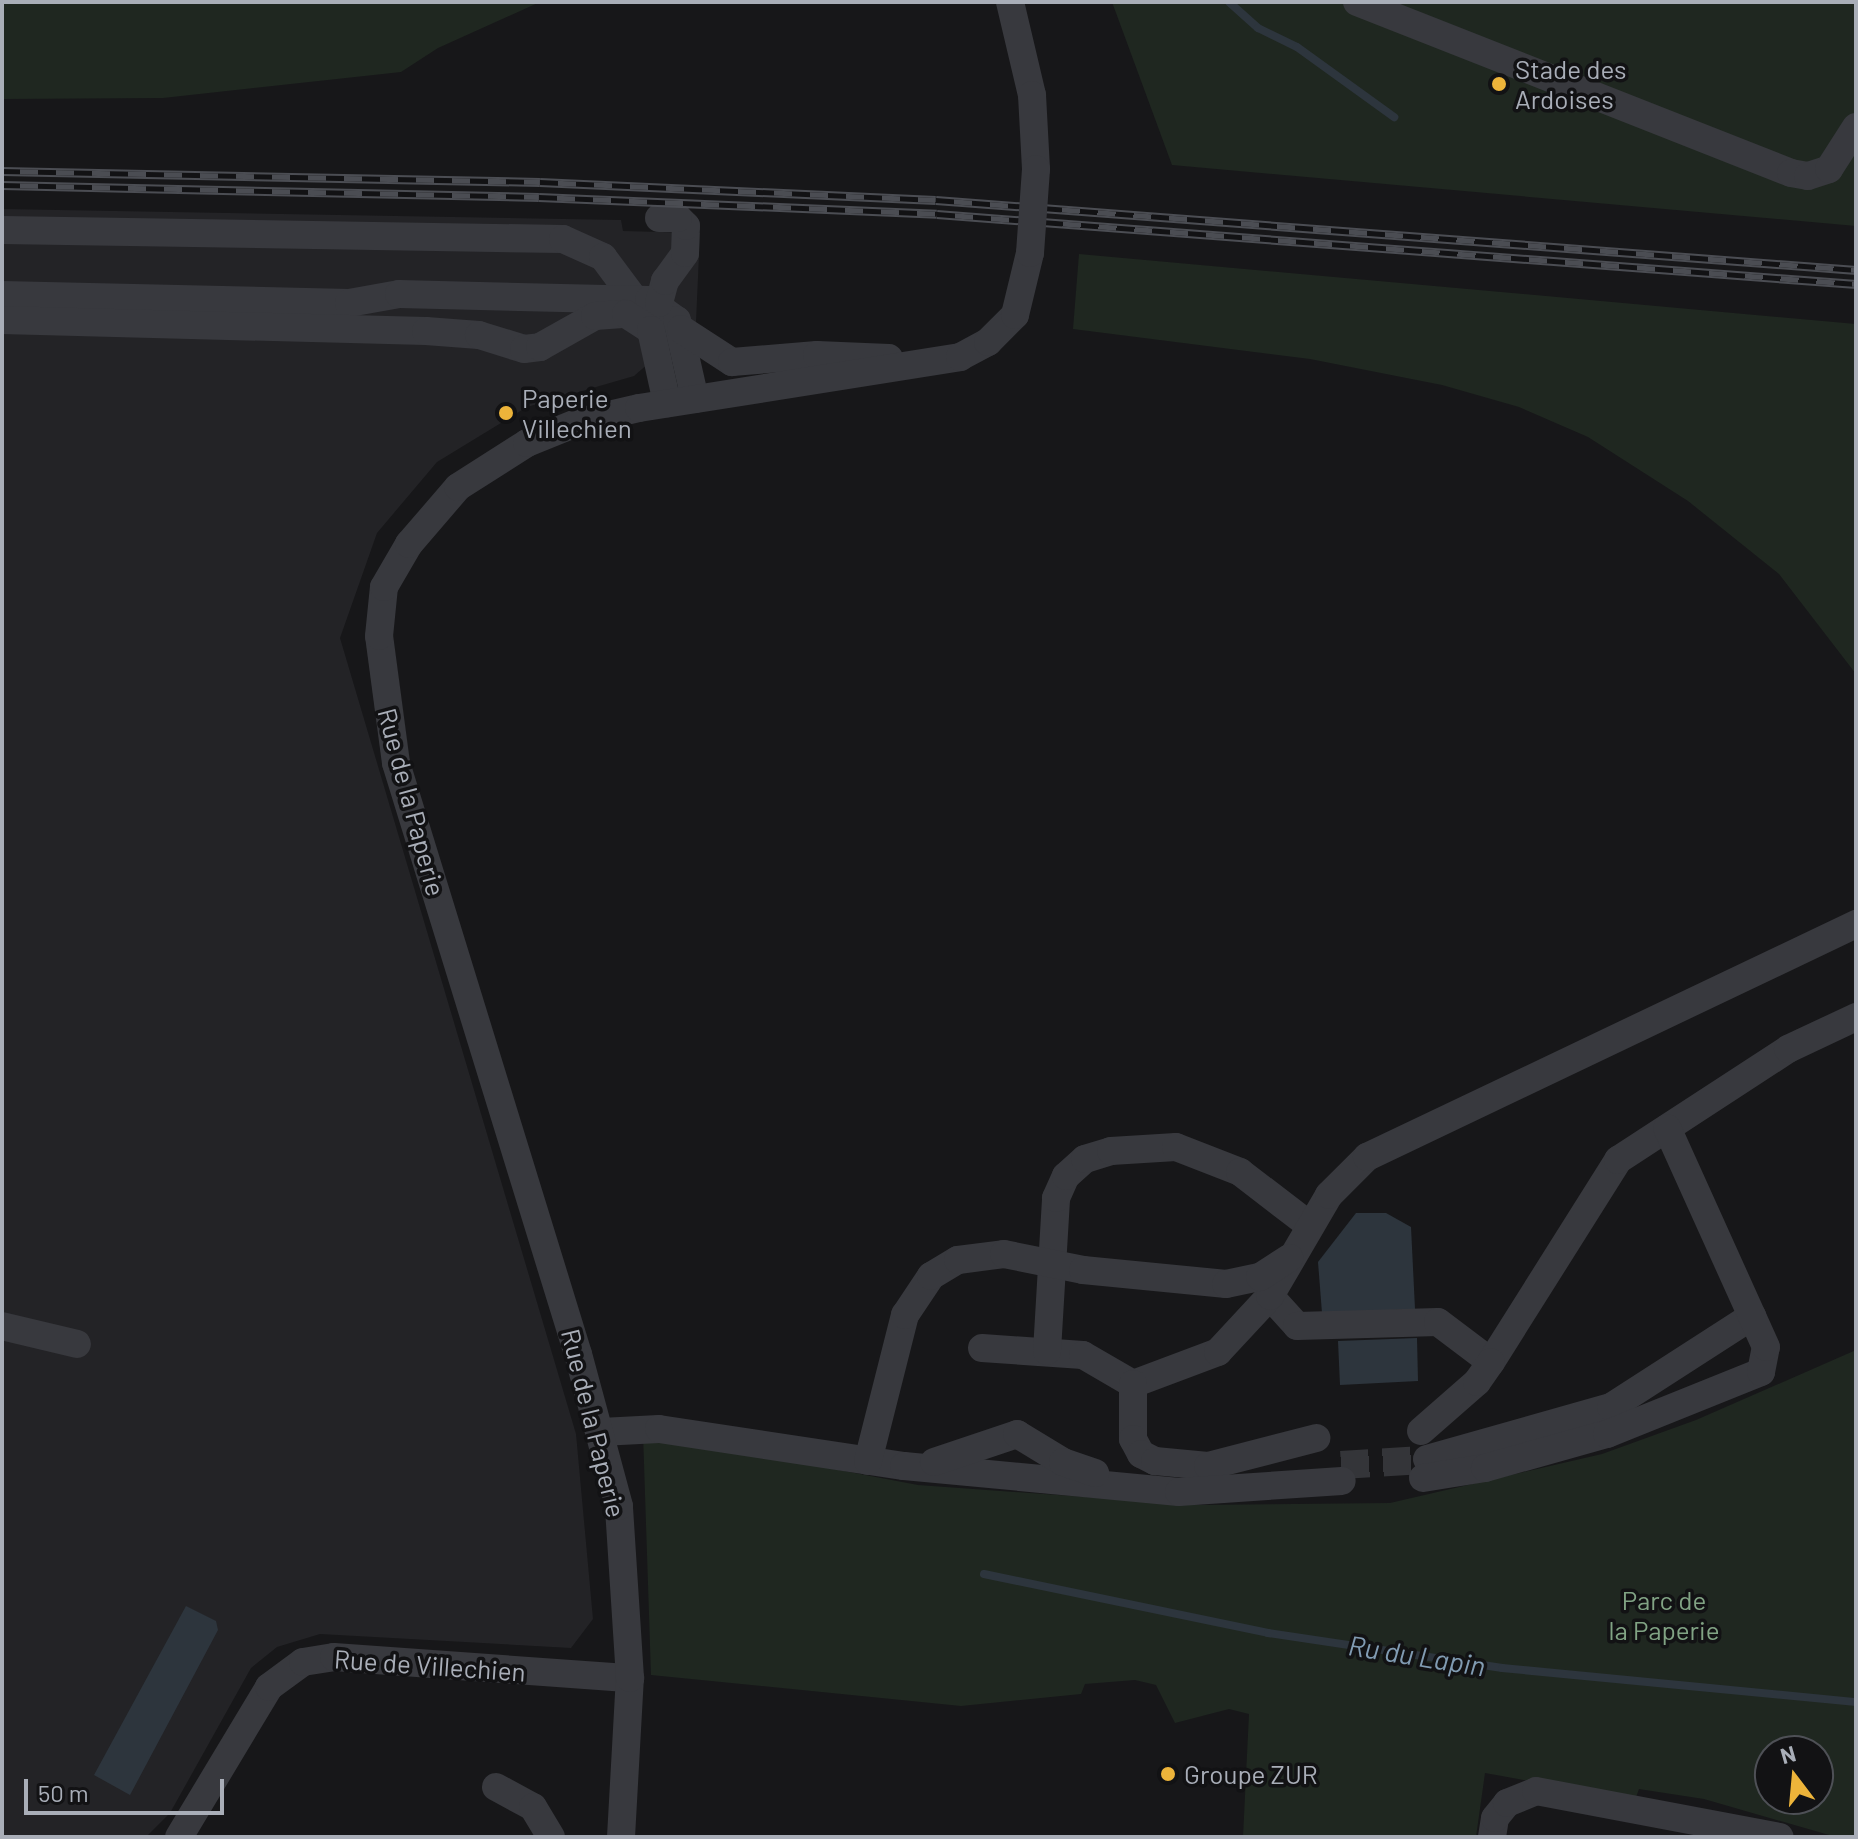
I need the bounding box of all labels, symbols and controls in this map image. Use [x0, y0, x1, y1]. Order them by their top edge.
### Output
place label: Stade des Ardoises [1515, 53, 1627, 114]
marker: Stade des Ardoises [1490, 75, 1508, 93]
place label: Paperie Villechien [522, 382, 632, 444]
marker: Paperie Villechien [497, 404, 515, 422]
street label: Rue de la Paperie [372, 705, 452, 899]
street label: Rue de la Paperie [555, 1325, 633, 1521]
park label: Parc de la Paperie [1608, 1584, 1720, 1646]
water label: Ru du Lapin [1346, 1628, 1488, 1682]
street label: Rue de Villechien [333, 1643, 527, 1687]
north arrow [1754, 1735, 1834, 1815]
text: N [1777, 1739, 1799, 1768]
place label: Groupe ZUR [1184, 1758, 1318, 1790]
scale bar [28, 1763, 228, 1813]
marker: Groupe ZUR [1159, 1765, 1177, 1783]
text: 50 m [38, 1778, 89, 1807]

